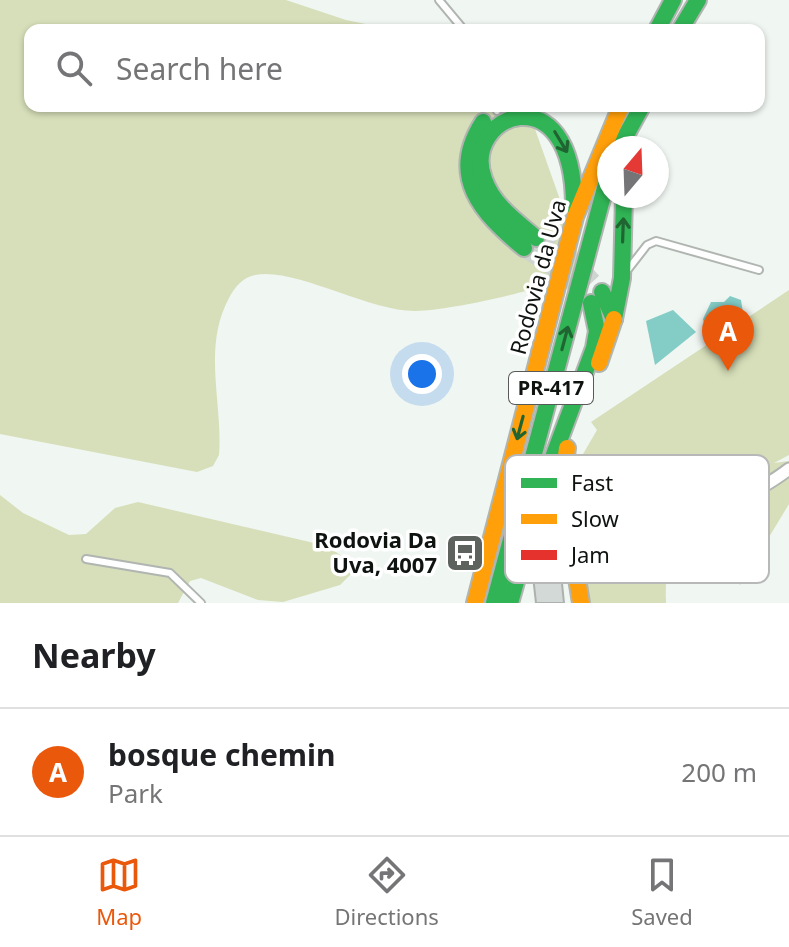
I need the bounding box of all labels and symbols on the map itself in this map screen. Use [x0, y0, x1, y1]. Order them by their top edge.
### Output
one-way arrow [553, 130, 569, 153]
north arrow [597, 136, 669, 208]
street label: Rodovia da Uva [502, 196, 572, 358]
one-way arrow [616, 217, 631, 244]
pin: A [702, 305, 754, 371]
one-way arrow [558, 326, 573, 352]
your location [402, 354, 442, 394]
road number: PR-417 [509, 372, 593, 404]
one-way arrow [512, 415, 527, 441]
legend [505, 455, 769, 583]
text: Fast [571, 467, 613, 497]
text: Slow [571, 503, 620, 533]
place label: Rodovia Da Uva, 4007 [314, 524, 437, 579]
bus stop icon: Rodovia Da Uva, 4007 [444, 532, 486, 574]
text: Jam [569, 539, 610, 569]

